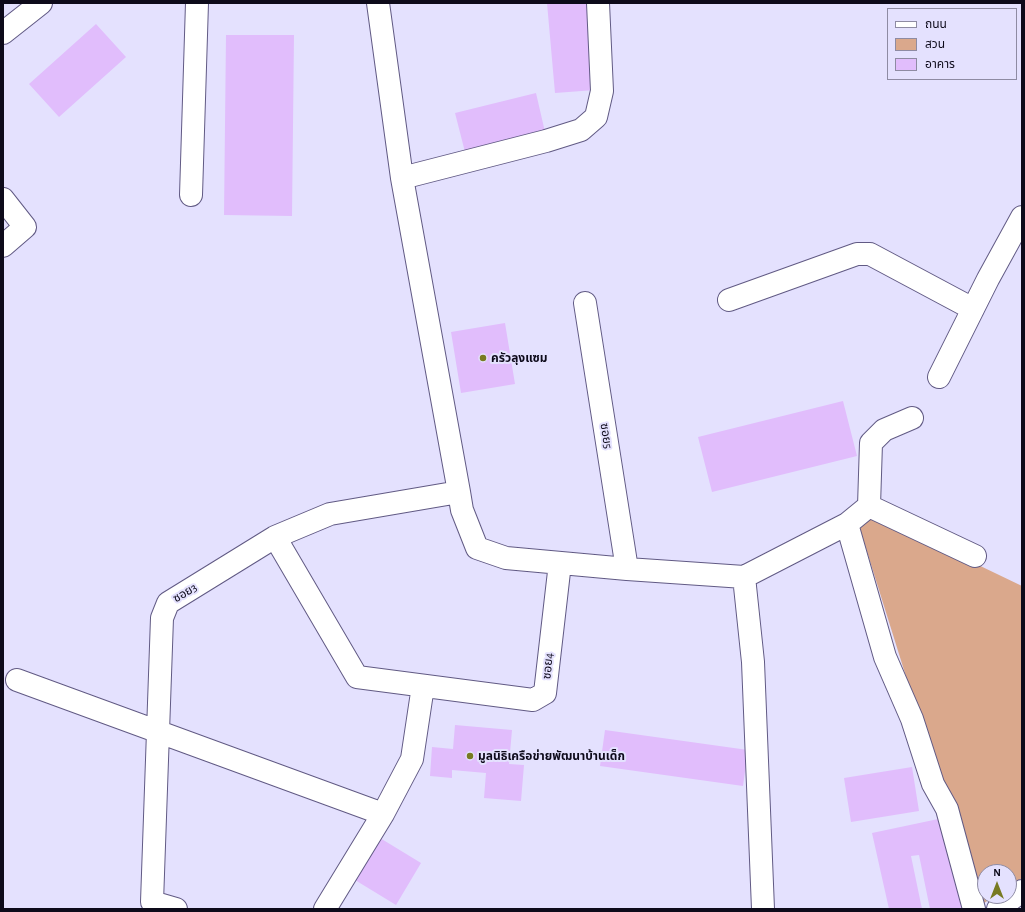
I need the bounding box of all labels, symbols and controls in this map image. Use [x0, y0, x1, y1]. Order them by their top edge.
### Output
legend [887, 8, 1017, 80]
text: ถนน [925, 18, 947, 30]
text: สวน [925, 38, 945, 50]
text: อาคาร [925, 58, 955, 70]
place label: ครัวลุงแซม [491, 351, 547, 365]
marker: ครัวลุงแซม [478, 353, 488, 363]
street label: ซอย5 [597, 422, 615, 450]
street label: ซอย3 [170, 580, 200, 606]
street label: ซอย4 [539, 652, 557, 680]
place label: มูลนิธิเครือข่ายพัฒนาบ้านเด็ก [478, 749, 625, 763]
marker: มูลนิธิเครือข่ายพัฒนาบ้านเด็ก [465, 751, 475, 761]
north arrow [977, 864, 1017, 904]
text: N [993, 867, 1001, 878]

